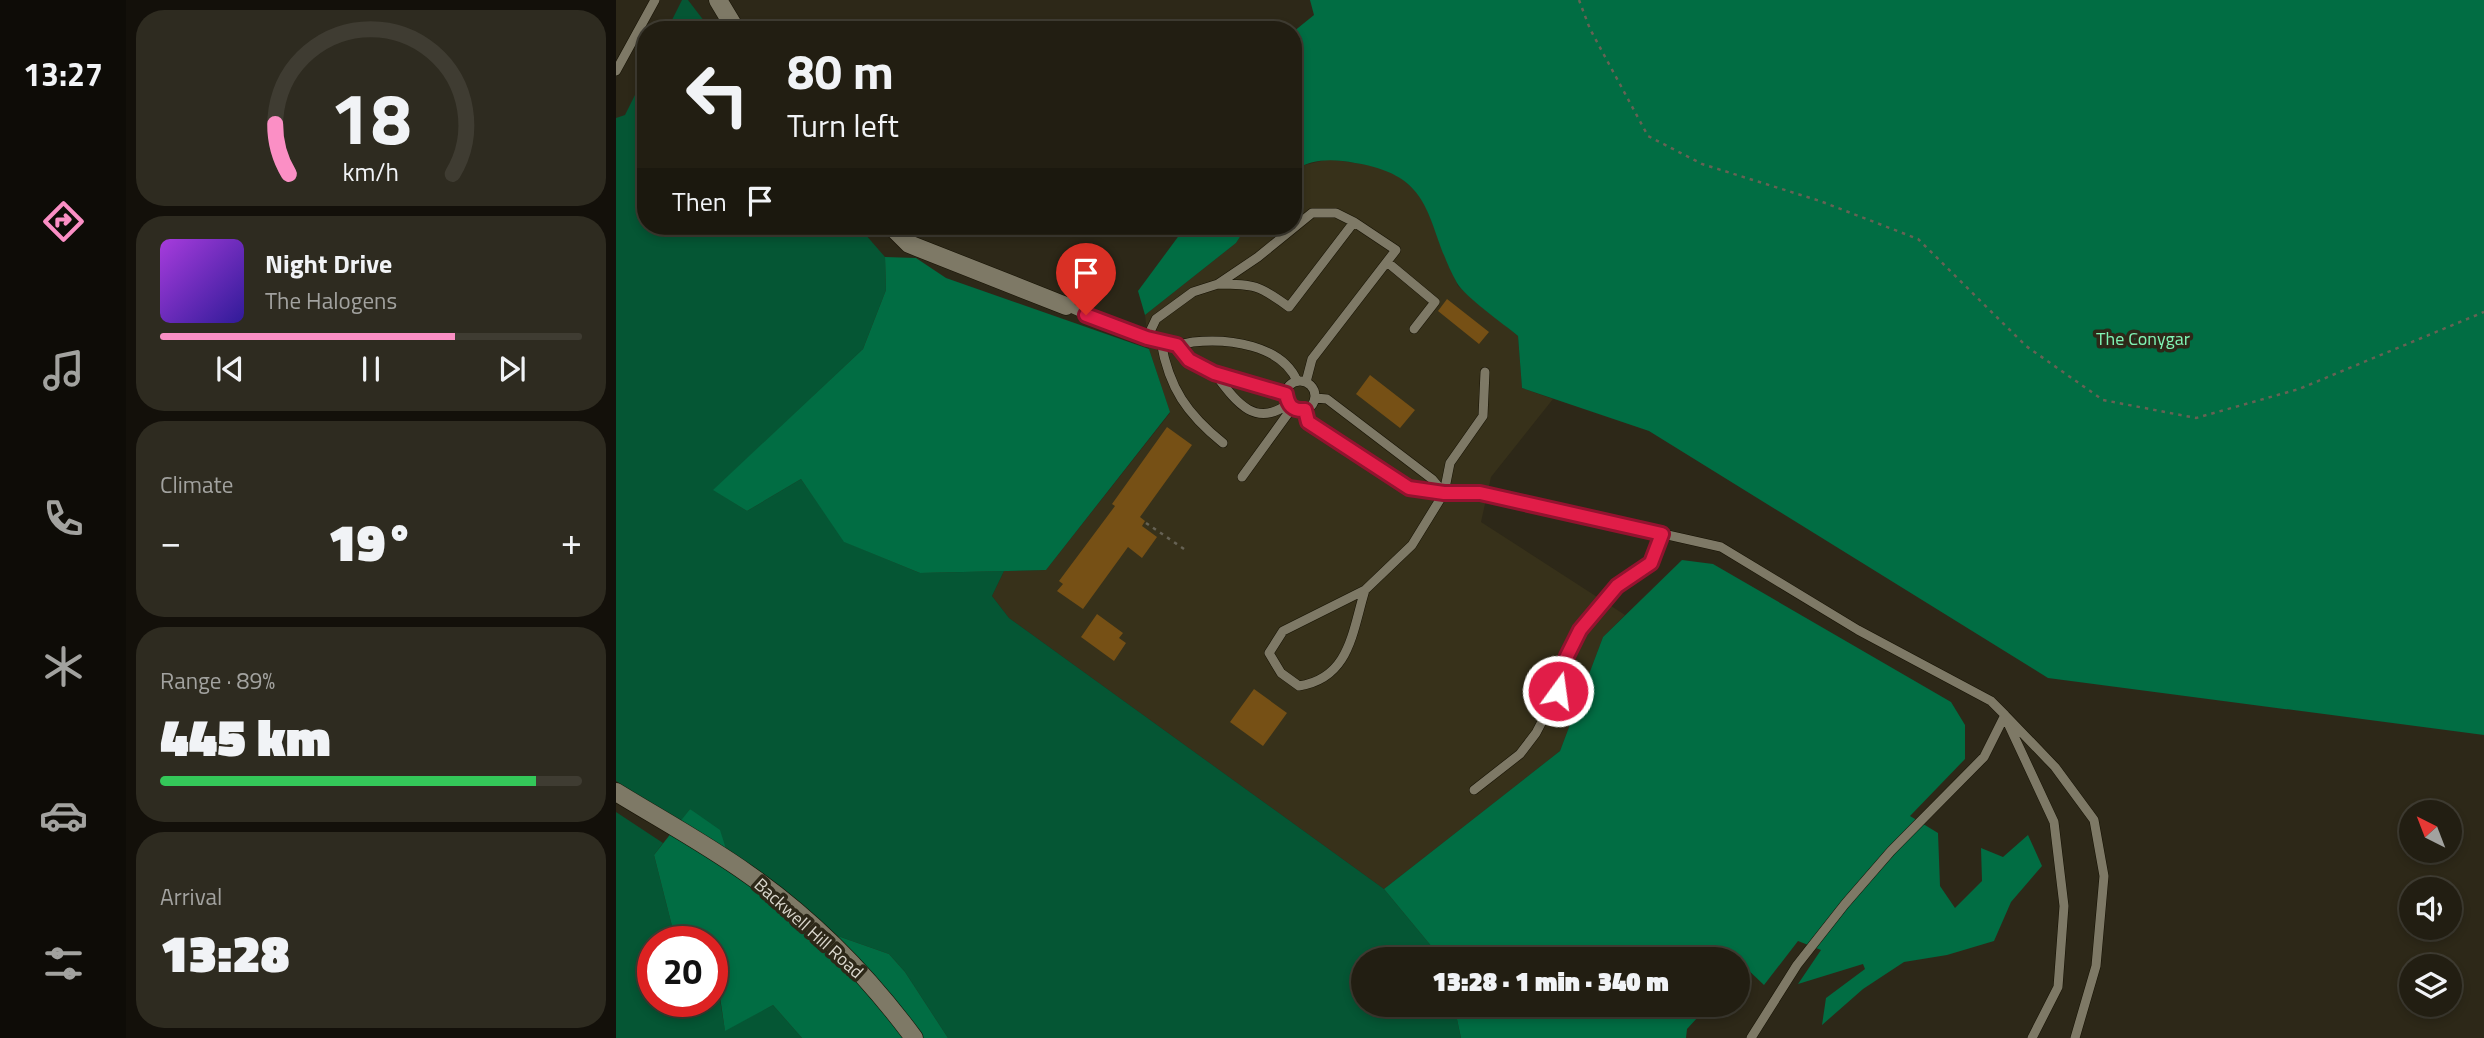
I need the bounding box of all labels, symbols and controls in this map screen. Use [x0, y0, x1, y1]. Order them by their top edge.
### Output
text: 80 m [787, 33, 894, 108]
icon: left [672, 49, 763, 140]
text: 13:27 [23, 50, 103, 98]
text: 18 [330, 62, 412, 172]
text: Turn left [787, 101, 899, 149]
text: km/h [343, 153, 399, 191]
text: Then [672, 182, 727, 221]
icon: arrive [741, 182, 779, 220]
icon: directions [39, 197, 88, 246]
pin [1056, 243, 1116, 315]
text: Night Drive [265, 244, 392, 283]
icon: arrive [1067, 254, 1105, 292]
text: The Halogens [265, 283, 397, 318]
park label: The Conygar [2096, 325, 2190, 352]
icon: music [39, 346, 88, 395]
icon: previous [211, 350, 249, 388]
icon: pause [352, 350, 390, 388]
icon: next [493, 350, 531, 388]
text: Climate [160, 467, 233, 502]
icon: phone [39, 494, 88, 543]
text: 19° [328, 502, 414, 581]
text: − [160, 512, 181, 570]
text: + [561, 512, 582, 570]
icon: climate [39, 642, 88, 691]
position arrow [1521, 654, 1595, 728]
text: Range · 89% [160, 663, 275, 698]
text: 445 km [160, 697, 331, 776]
icon: car [39, 791, 88, 840]
north arrow [2399, 800, 2462, 863]
map controls [2399, 800, 2462, 1017]
street label: Backwell Hill Road [748, 871, 870, 985]
button: sound [2399, 877, 2462, 940]
text: Arrival [160, 879, 222, 914]
text: 13:28 [160, 913, 289, 992]
speed limit sign: 20 [637, 926, 728, 1017]
icon: filters [39, 939, 88, 988]
button: layers [2399, 954, 2462, 1017]
text: 13:28 · 1 min · 340 m [1432, 962, 1669, 1001]

